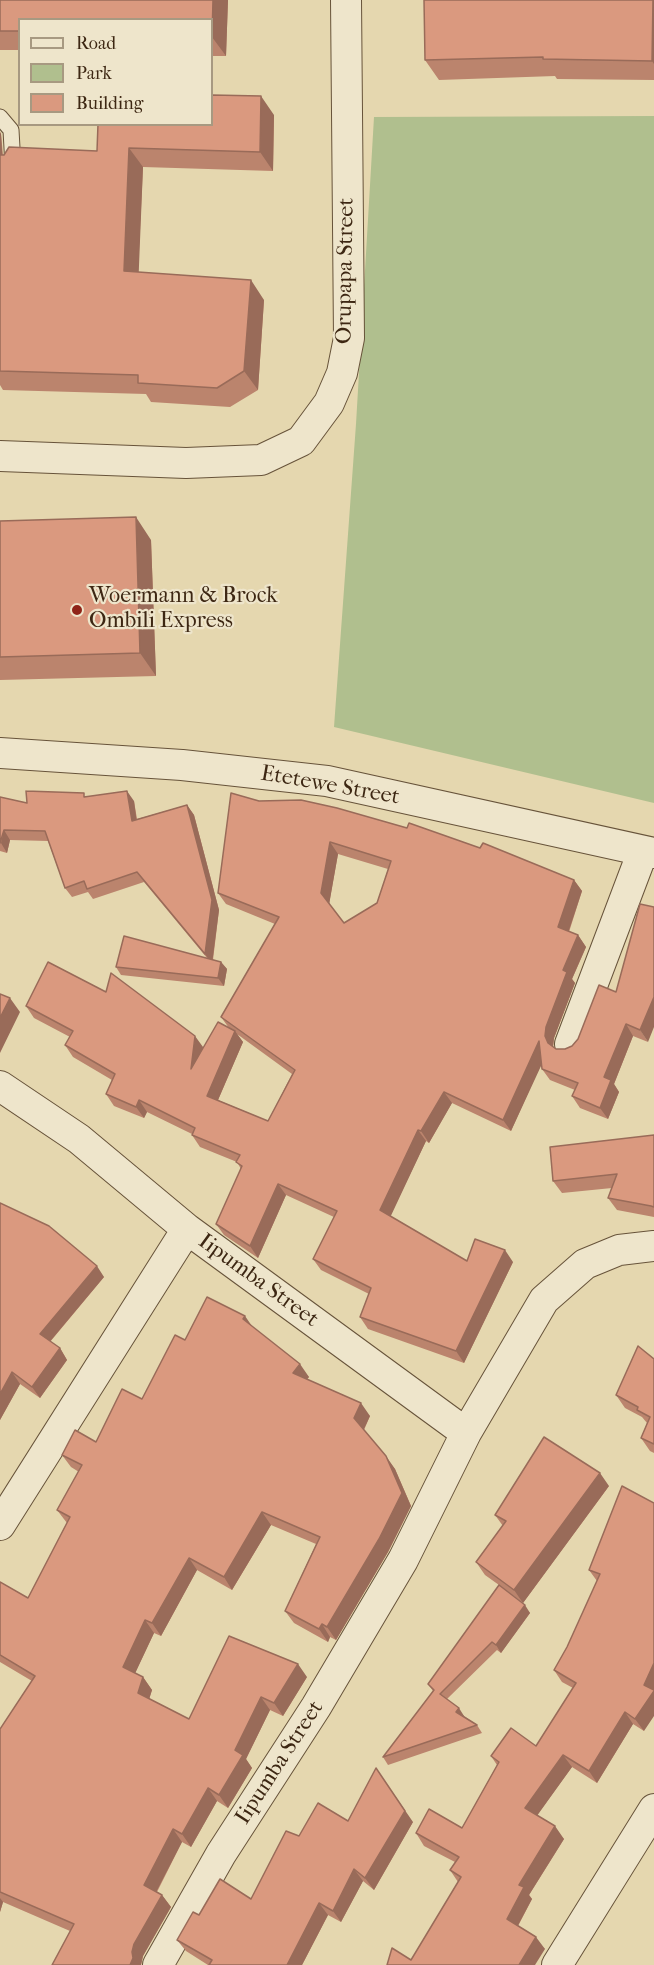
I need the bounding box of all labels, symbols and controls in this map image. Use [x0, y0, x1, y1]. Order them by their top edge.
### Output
legend [18, 18, 213, 126]
text: Road [76, 33, 116, 54]
text: Park [76, 63, 112, 84]
text: Building [76, 93, 143, 114]
street label: Orupapa Street [332, 198, 360, 344]
place label: Woermann & Brock Ombili Express [89, 584, 278, 636]
marker: Woermann & Brock Ombili Express [70, 603, 84, 617]
street label: Etetewe Street [259, 761, 401, 811]
street label: Iipumba Street [193, 1229, 323, 1333]
street label: Iipumba Street [230, 1696, 330, 1830]

